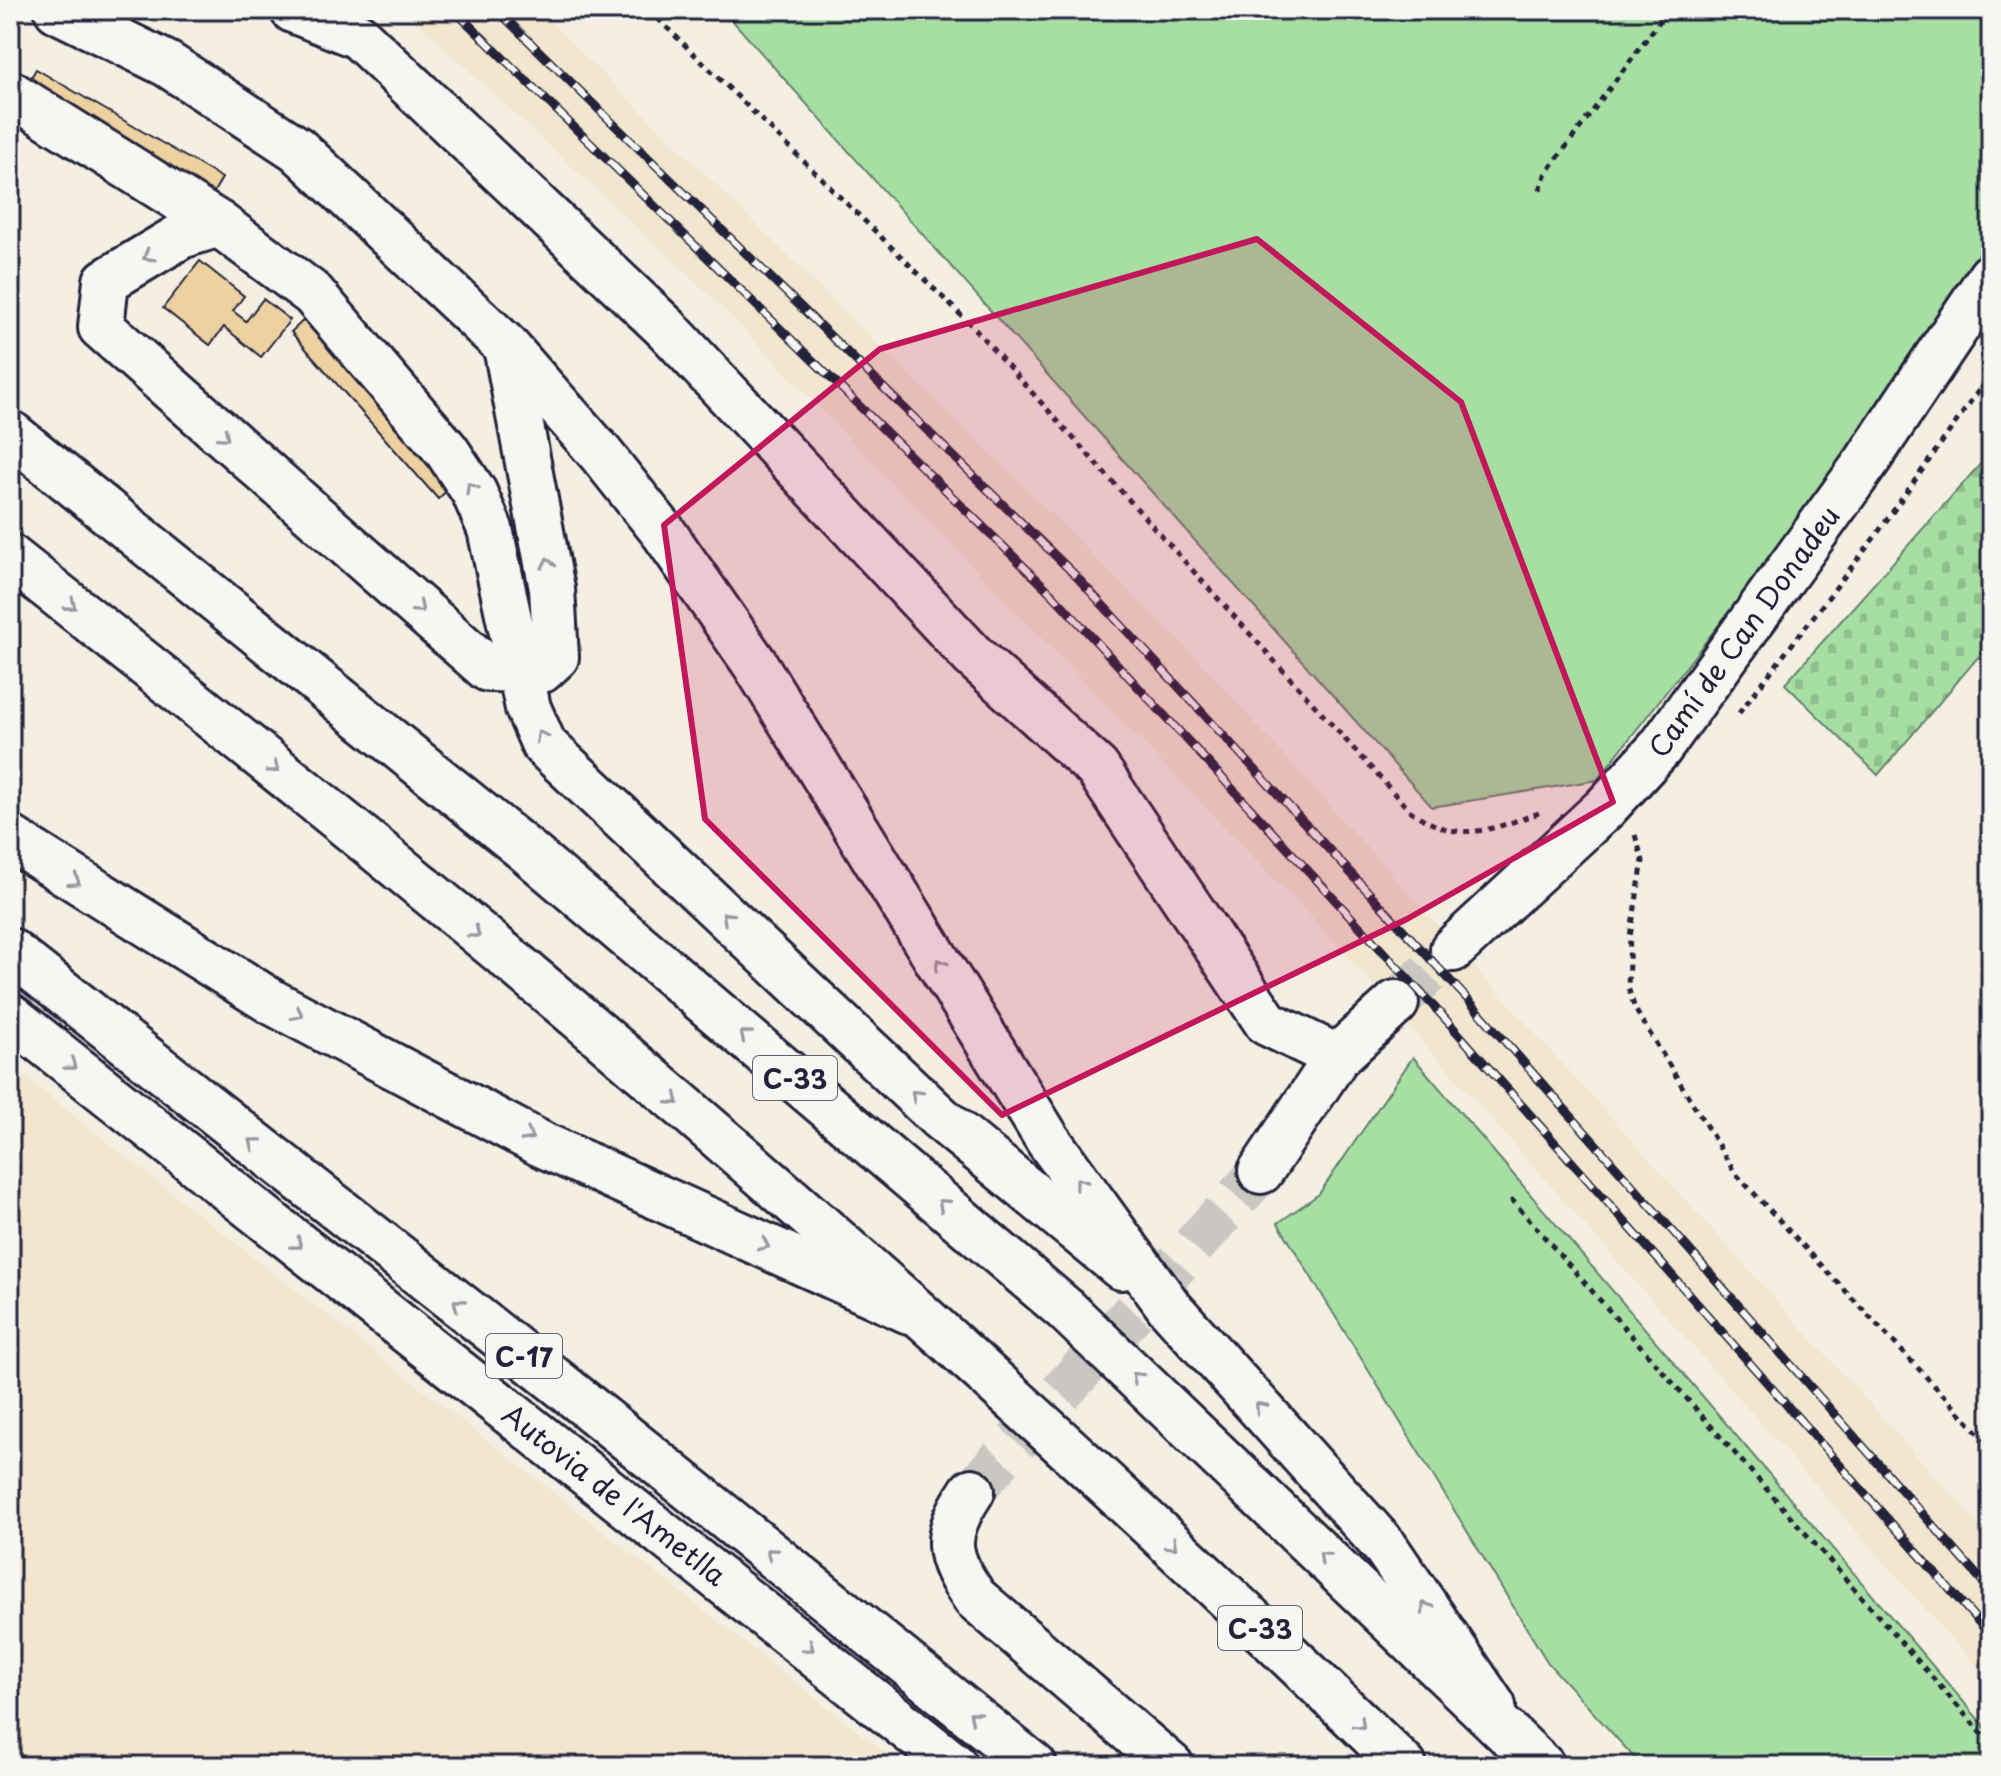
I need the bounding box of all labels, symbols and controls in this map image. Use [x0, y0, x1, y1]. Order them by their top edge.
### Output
one-way arrow [143, 246, 157, 262]
one-way arrow [215, 426, 230, 441]
one-way arrow [465, 482, 481, 497]
street label: Camí de Can Donadeu [1637, 496, 1849, 766]
one-way arrow [540, 556, 557, 569]
one-way arrow [62, 596, 77, 610]
one-way arrow [410, 598, 425, 613]
one-way arrow [536, 730, 551, 744]
one-way arrow [264, 759, 279, 773]
one-way arrow [67, 871, 81, 886]
one-way arrow [721, 913, 736, 927]
one-way arrow [466, 923, 481, 937]
one-way arrow [935, 958, 950, 973]
one-way arrow [290, 1005, 305, 1020]
one-way arrow [740, 1030, 754, 1045]
one-way arrow [62, 1055, 76, 1070]
road number: C-33 [753, 1056, 837, 1100]
one-way arrow [665, 1090, 680, 1105]
one-way arrow [911, 1090, 925, 1105]
one-way arrow [519, 1127, 534, 1142]
one-way arrow [248, 1139, 263, 1153]
one-way arrow [1075, 1178, 1089, 1192]
one-way arrow [938, 1199, 952, 1214]
one-way arrow [288, 1234, 303, 1248]
one-way arrow [756, 1235, 770, 1251]
one-way arrow [452, 1300, 467, 1314]
road number: C-17 [486, 1334, 562, 1378]
one-way arrow [1131, 1373, 1146, 1387]
street label: Autovia de l'Ametlla [494, 1393, 737, 1596]
one-way arrow [1255, 1402, 1269, 1417]
one-way arrow [1163, 1535, 1177, 1550]
one-way arrow [766, 1548, 780, 1563]
one-way arrow [1319, 1552, 1334, 1566]
one-way arrow [1421, 1601, 1436, 1615]
road number: C-33 [1218, 1606, 1302, 1650]
one-way arrow [800, 1638, 815, 1652]
one-way arrow [969, 1711, 984, 1726]
one-way arrow [1351, 1715, 1365, 1729]

